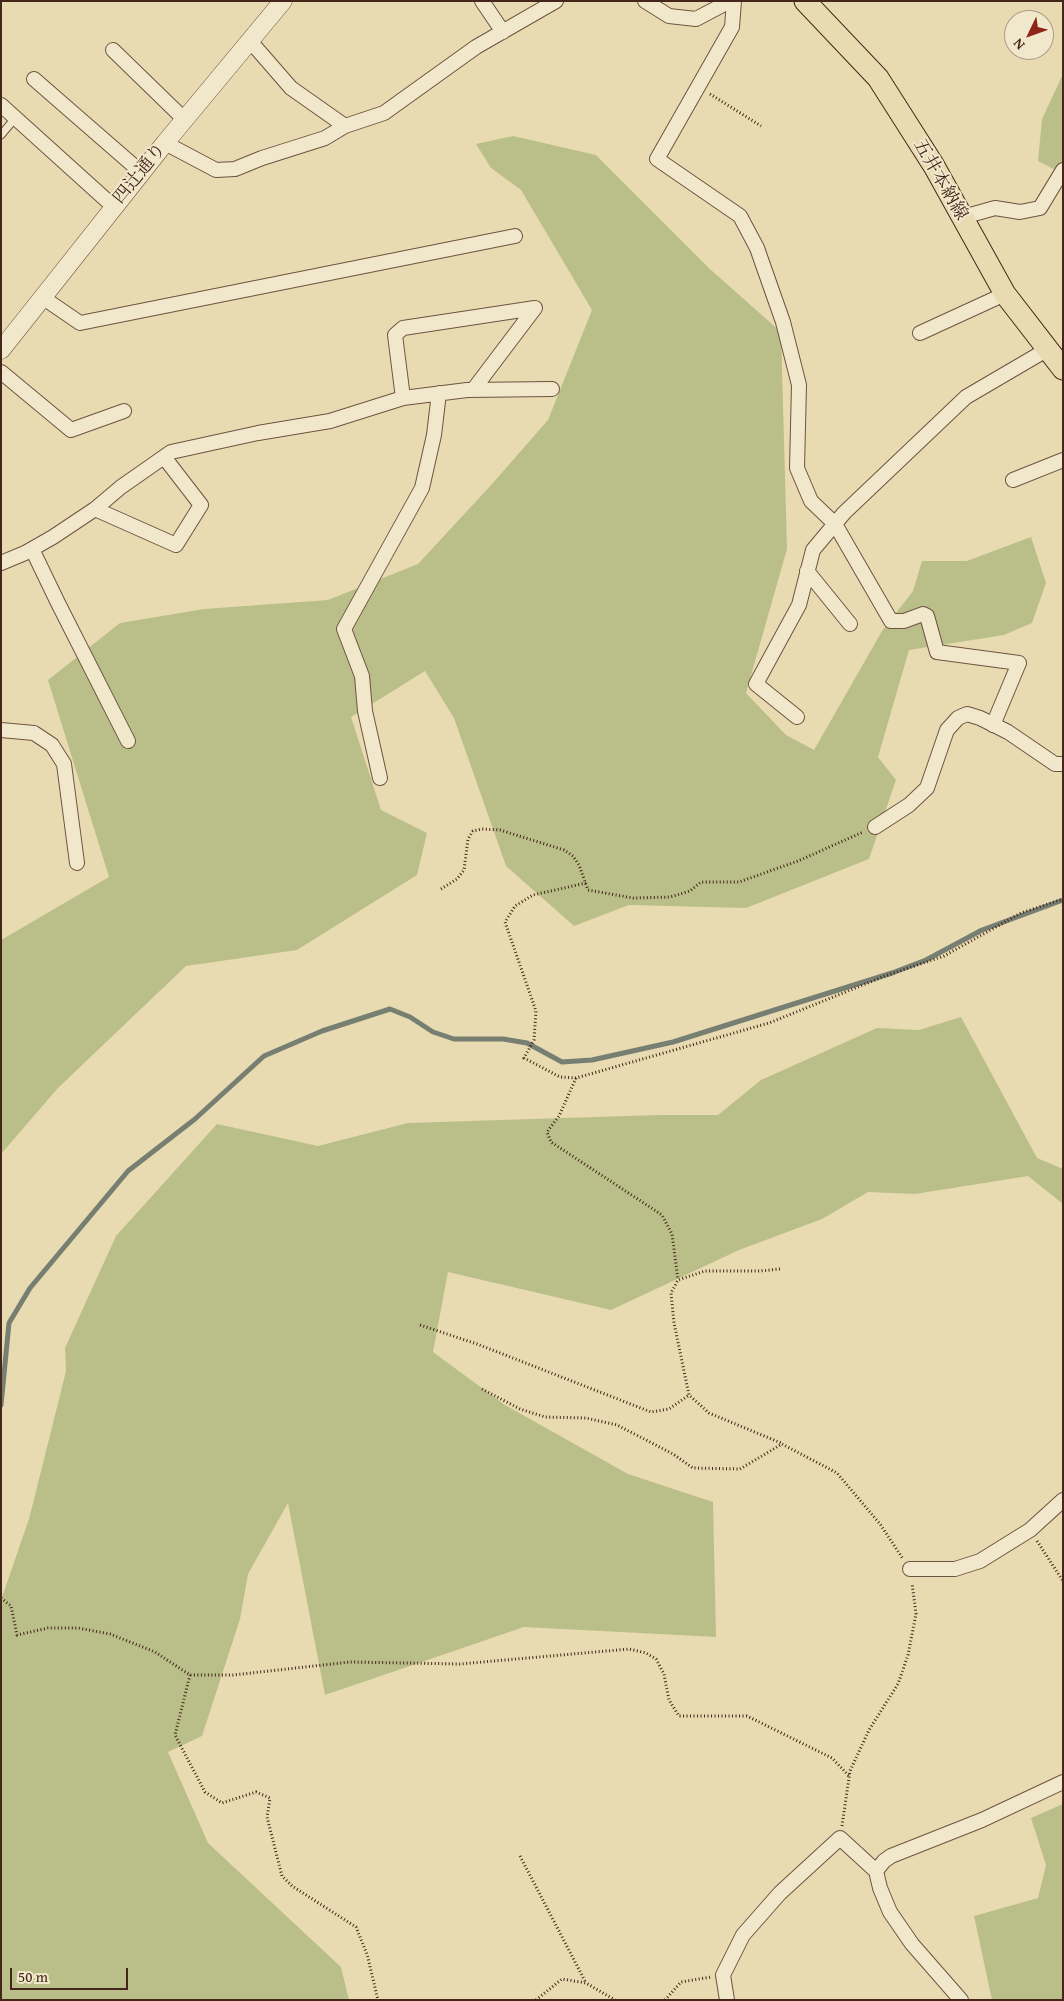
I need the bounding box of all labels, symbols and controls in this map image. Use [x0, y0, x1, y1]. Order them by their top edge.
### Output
north arrow [1004, 10, 1054, 60]
text: N [1008, 34, 1029, 55]
street label: 五井本納線 [908, 136, 972, 224]
street label: 四辻通り [109, 139, 171, 209]
scale bar [12, 1958, 130, 1990]
text: 50 m [18, 1966, 48, 1987]

